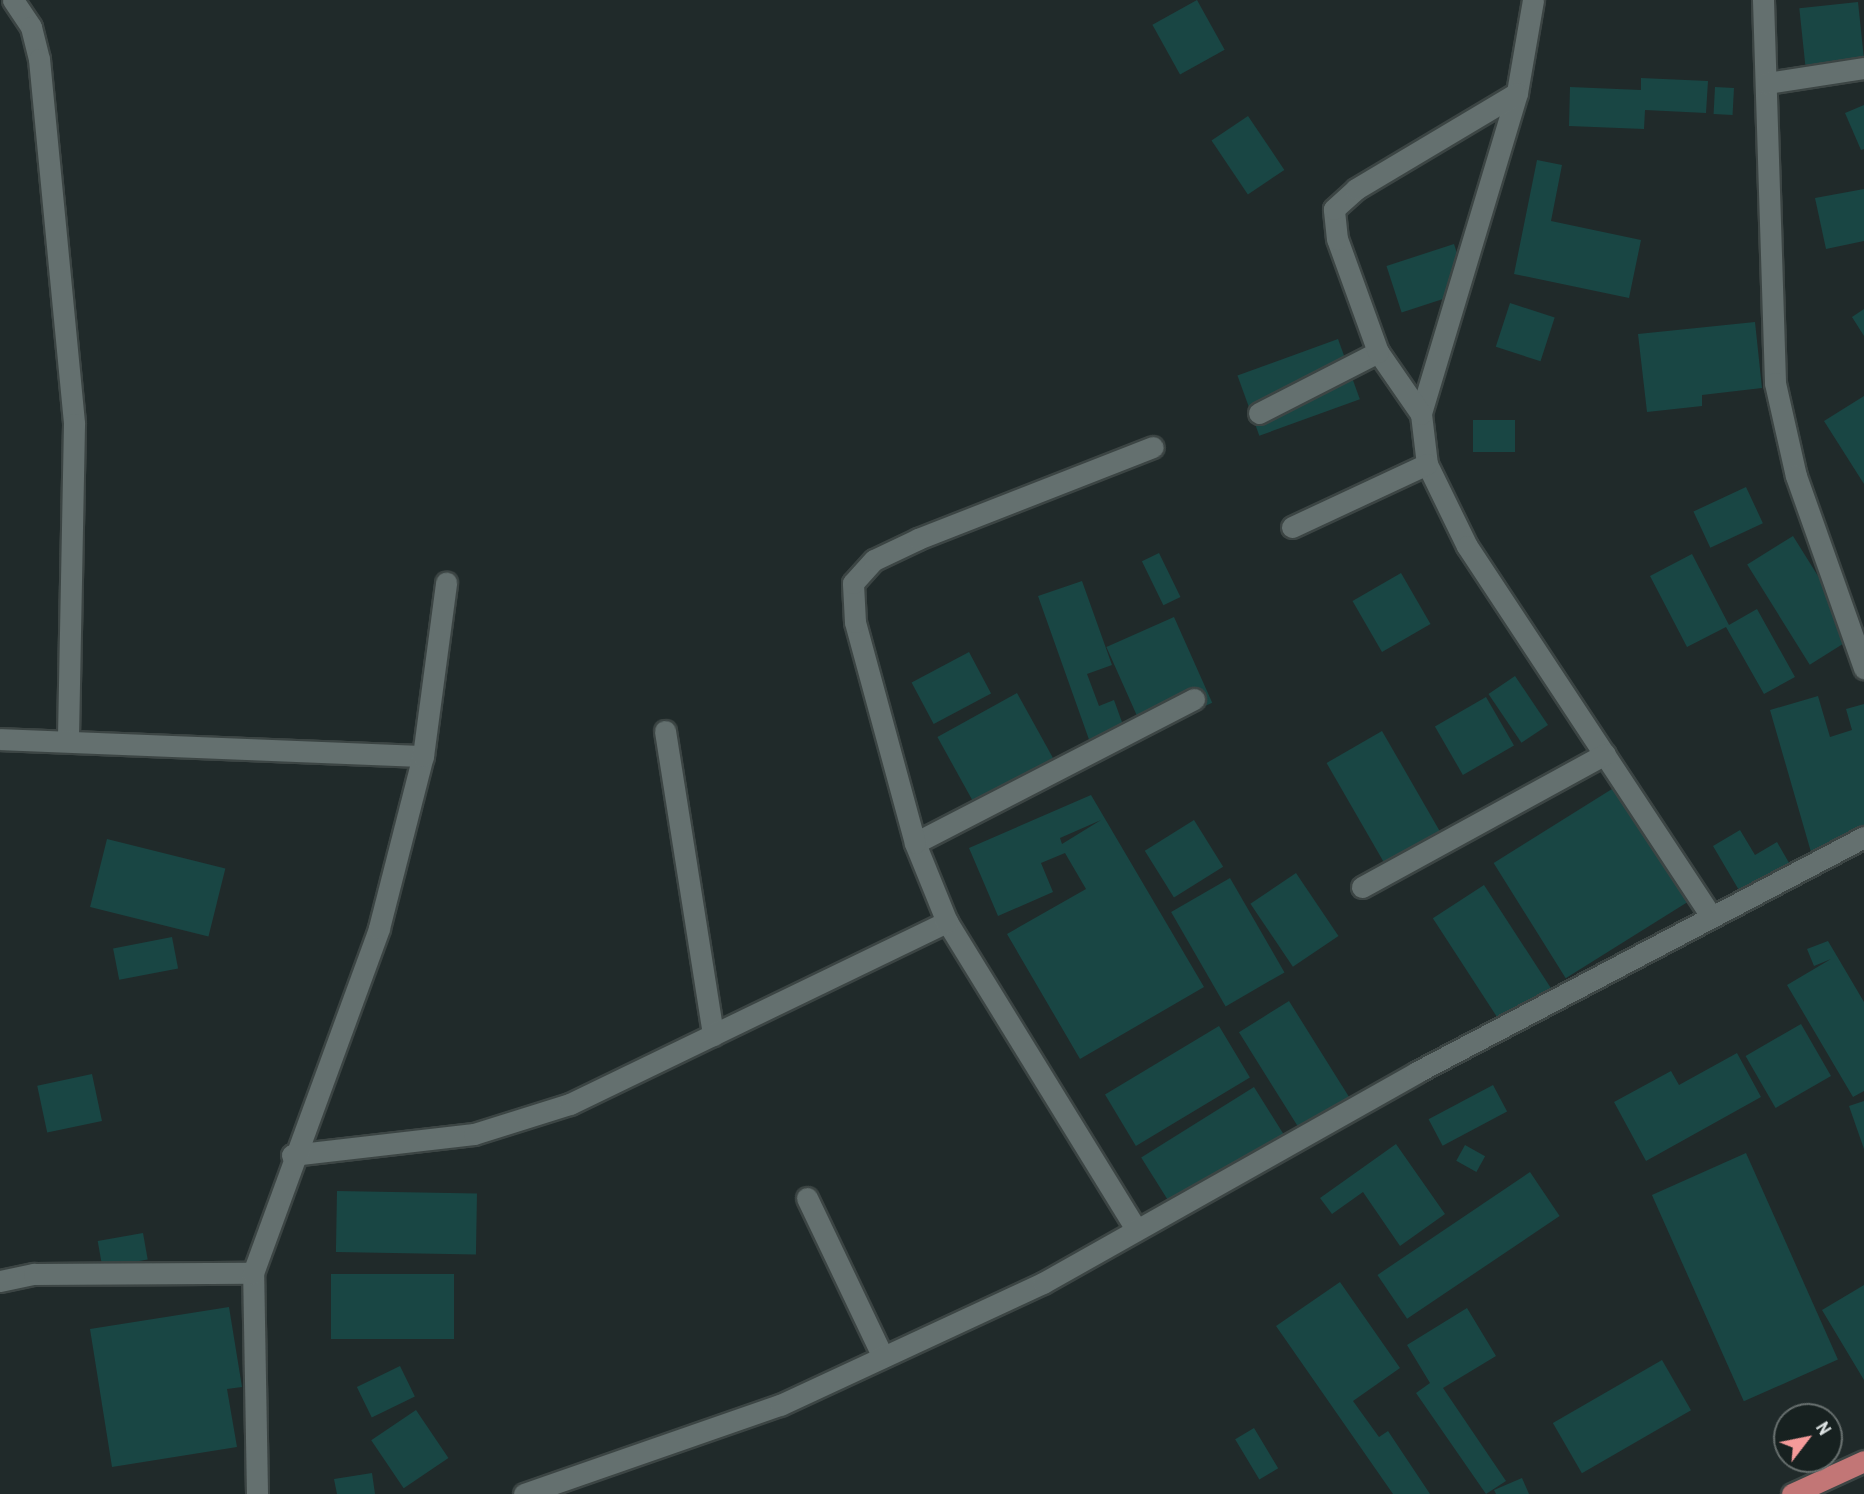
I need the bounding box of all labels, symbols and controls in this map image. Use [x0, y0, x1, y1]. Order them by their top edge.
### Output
north arrow [1773, 1403, 1843, 1473]
text: N [1810, 1416, 1838, 1440]

